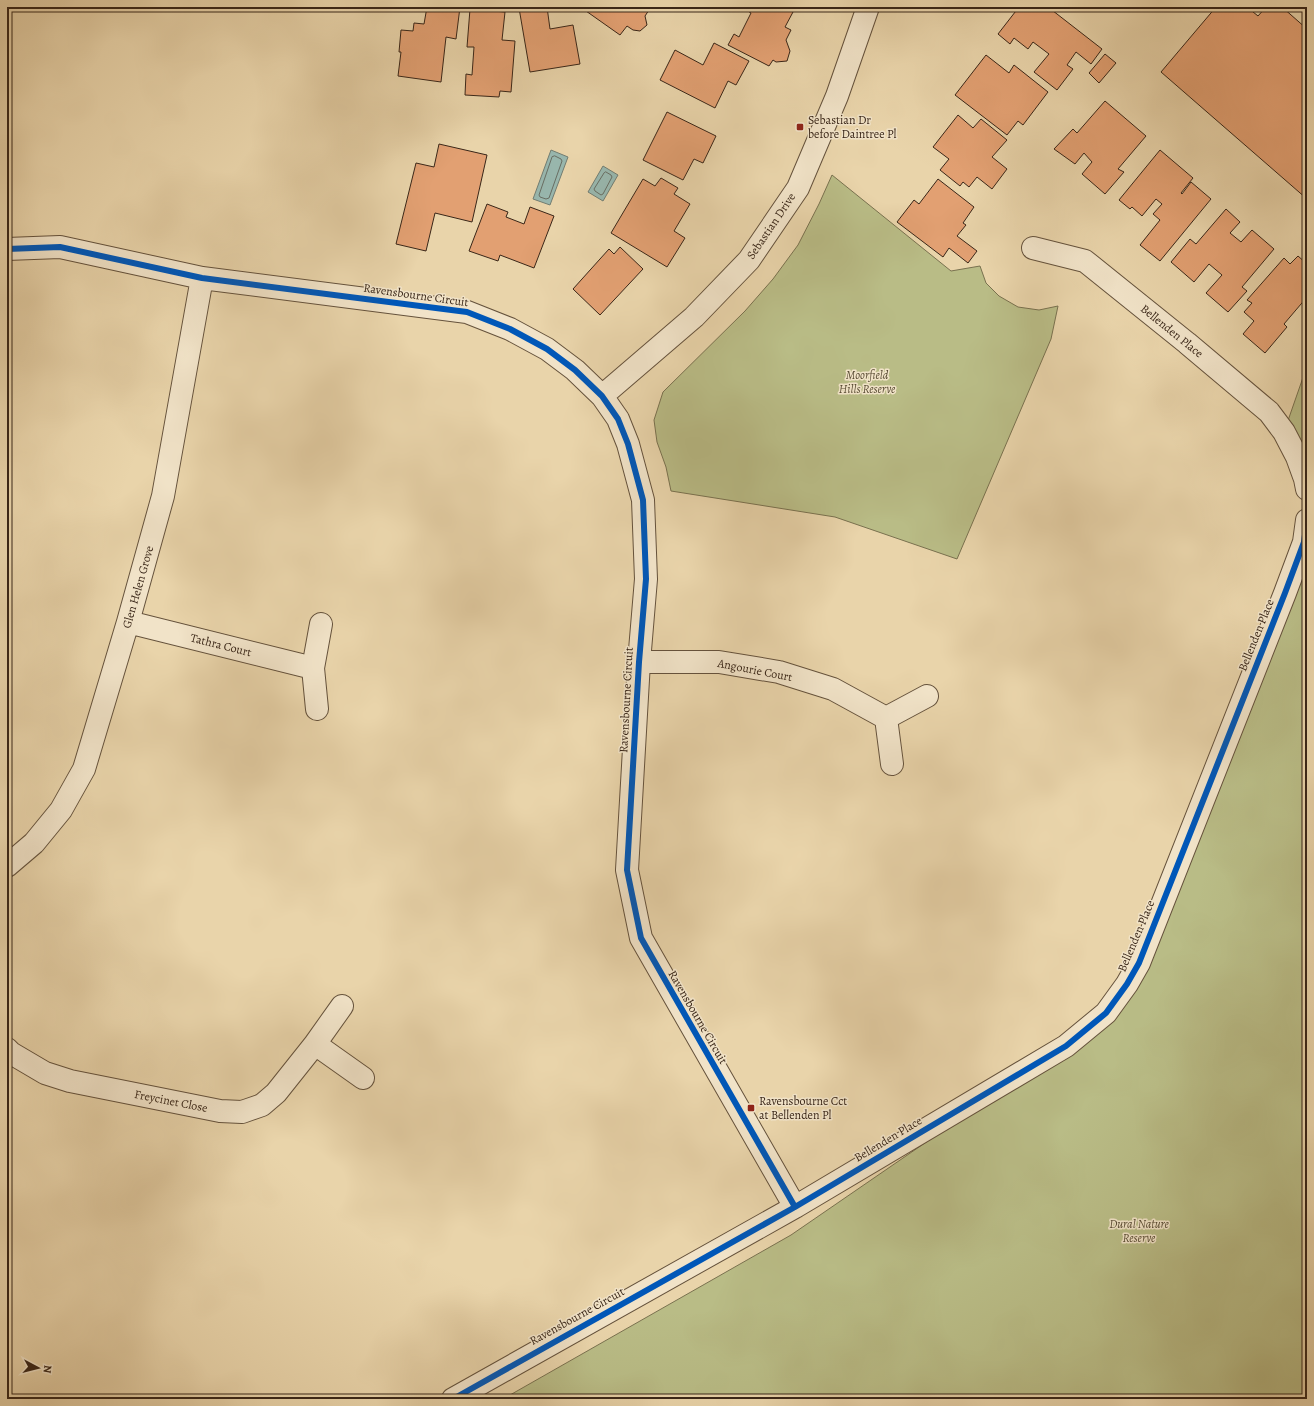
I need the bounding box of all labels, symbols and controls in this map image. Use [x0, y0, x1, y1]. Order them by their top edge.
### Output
place label: Sebastian Dr before Daintree Pl [808, 112, 897, 142]
marker: Sebastian Dr before Daintree Pl [795, 122, 805, 132]
street label: Sebastian Drive [743, 190, 799, 262]
street label: Ravensbourne Circuit [362, 280, 470, 310]
street label: Bellenden Place [1137, 301, 1207, 361]
park label: Moorfield Hills Reserve [839, 367, 896, 397]
street label: Glen Helen Grove [119, 544, 157, 630]
street label: Bellenden Place [1234, 597, 1278, 673]
street label: Tathra Court [189, 630, 253, 660]
street label: Ravensbourne Circuit [615, 647, 637, 753]
street label: Angourie Court [715, 655, 794, 685]
street label: Bellenden Place [1114, 898, 1158, 974]
street label: Ravensbourne Circuit [665, 967, 731, 1067]
street label: Freycinet Close [133, 1086, 209, 1116]
place label: Ravensbourne Cct at Bellenden Pl [759, 1093, 847, 1123]
marker: Ravensbourne Cct at Bellenden Pl [746, 1103, 756, 1113]
street label: Bellenden Place [851, 1112, 925, 1166]
park label: Dural Nature Reserve [1109, 1216, 1170, 1246]
street label: Ravensbourne Circuit [527, 1283, 627, 1349]
north arrow [18, 1348, 58, 1388]
text: N [39, 1364, 55, 1374]

